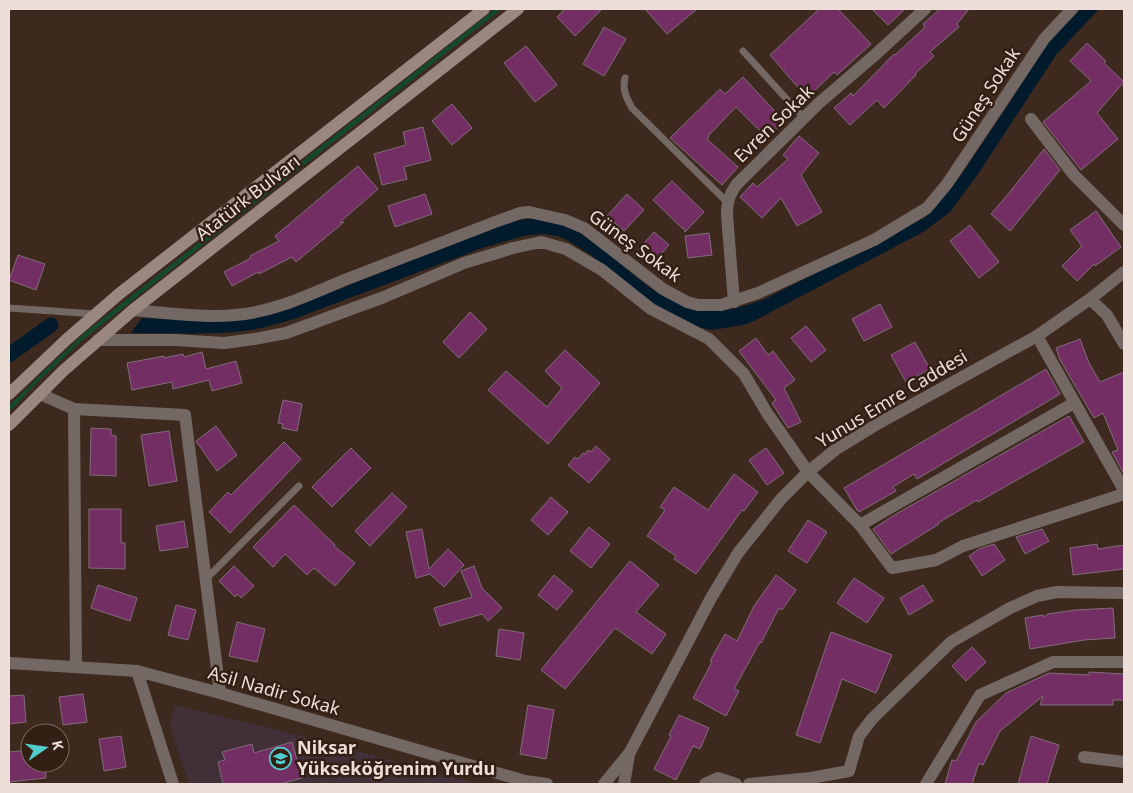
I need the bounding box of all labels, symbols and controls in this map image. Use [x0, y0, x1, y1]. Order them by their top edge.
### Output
street label: Güneş Sokak [945, 42, 1025, 147]
street label: Evren Sokak [728, 79, 819, 167]
street label: Atatürk Bulvarı [190, 149, 305, 246]
street label: Güneş Sokak [584, 203, 687, 287]
street label: Yunus Emre Caddesi [812, 344, 971, 453]
street label: Asil Nadir Sokak [206, 660, 343, 720]
north arrow [20, 723, 70, 773]
place label: Niksar Yükseköğrenim Yurdu [297, 735, 495, 780]
text: K [48, 738, 69, 752]
school or university icon: Niksar Yükseköğrenim Yurdu [269, 746, 293, 770]

